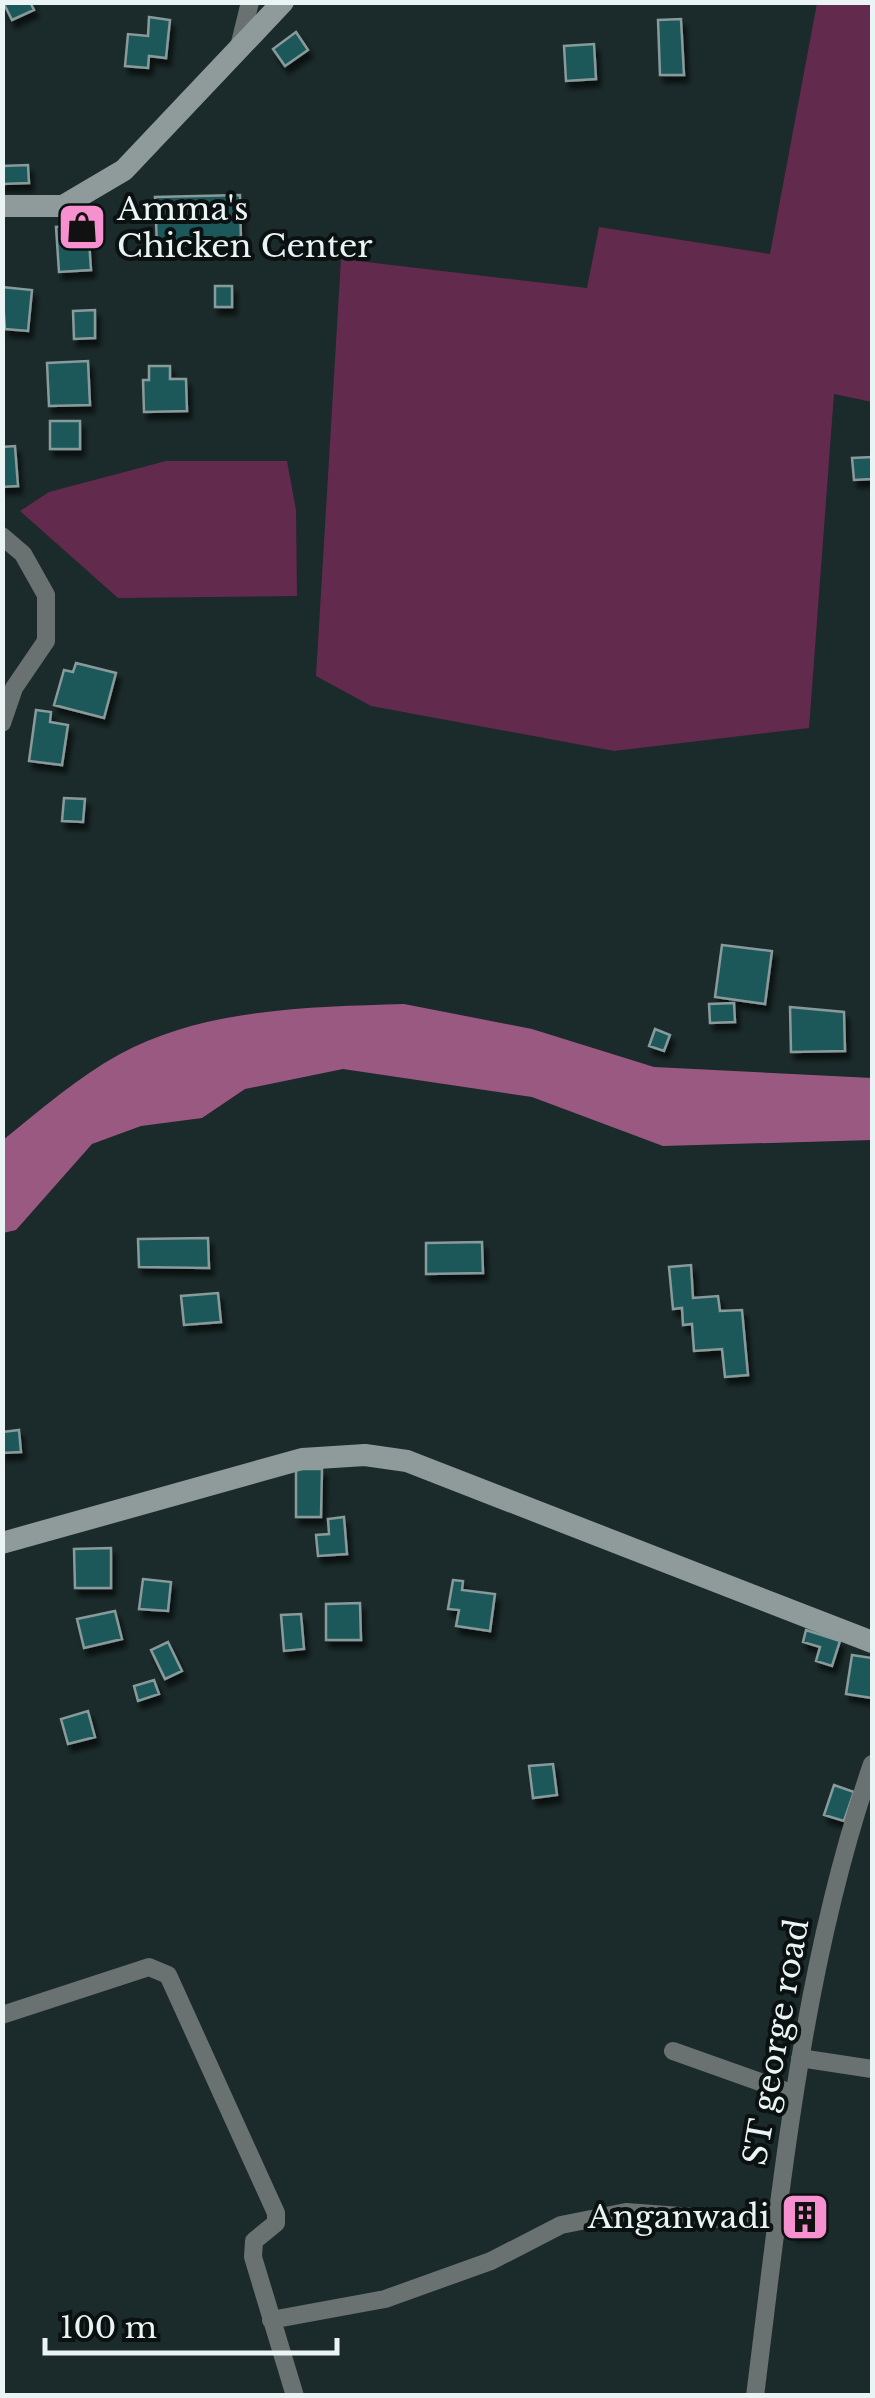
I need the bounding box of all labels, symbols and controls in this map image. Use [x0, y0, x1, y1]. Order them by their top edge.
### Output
place label: Amma's Chicken Center [116, 189, 373, 266]
shop icon: Amma's Chicken Center [56, 201, 108, 253]
street label: ST george road [735, 1916, 817, 2168]
building icon: Anganwadi [779, 2191, 831, 2243]
place label: Anganwadi [587, 2197, 770, 2237]
scale bar [45, 2293, 338, 2355]
text: 100 m [60, 2309, 157, 2346]

